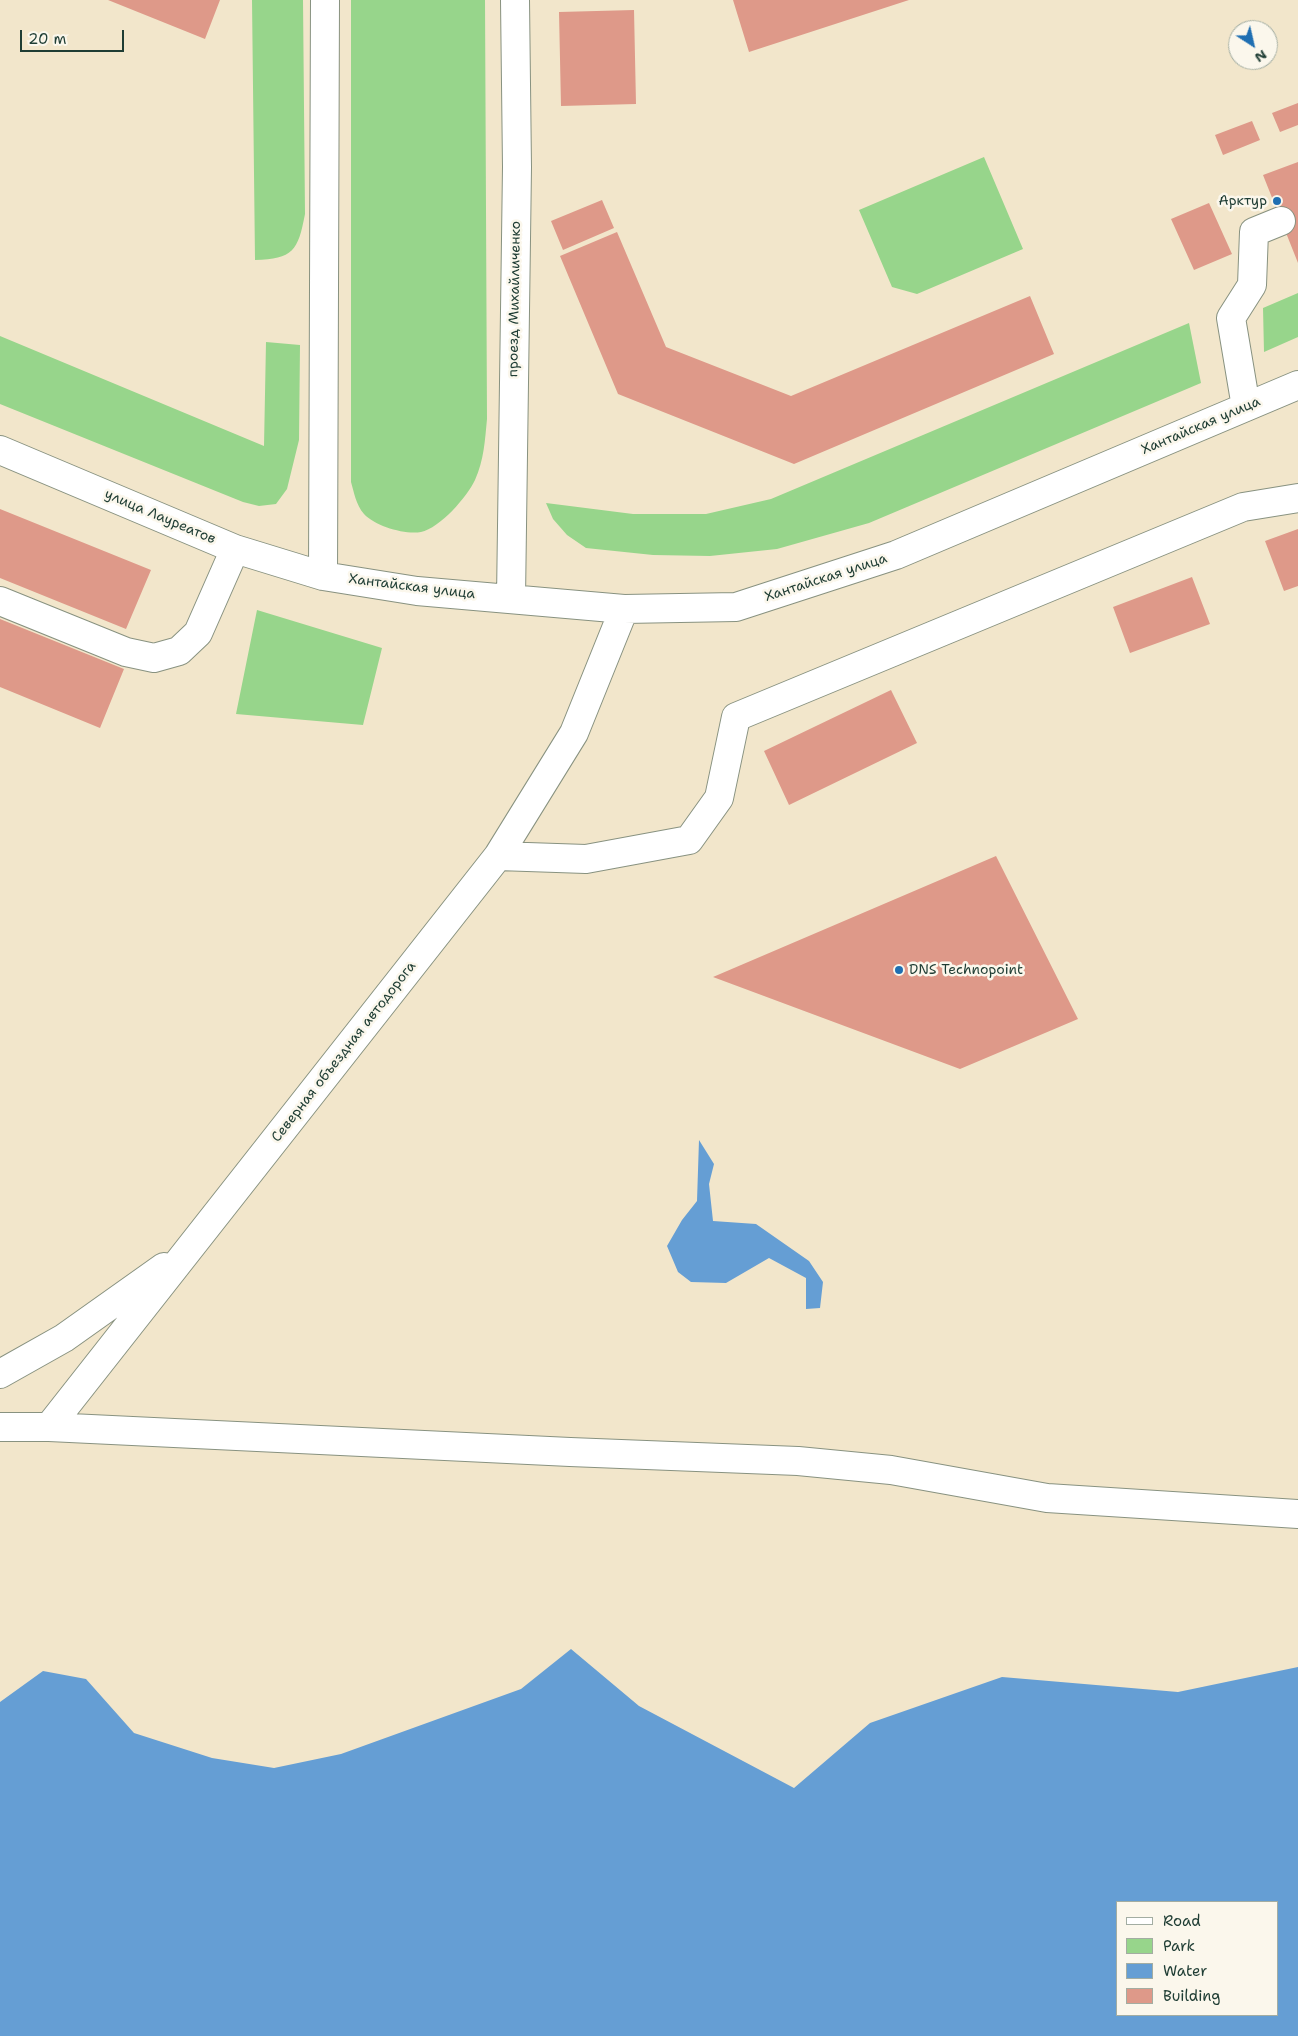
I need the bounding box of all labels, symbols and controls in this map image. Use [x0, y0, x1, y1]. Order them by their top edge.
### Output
scale bar [22, 20, 126, 52]
north arrow [1228, 20, 1278, 70]
text: 20 m [28, 29, 67, 49]
text: N [1251, 46, 1271, 67]
place label: Арктур [1219, 193, 1267, 209]
marker: Арктур [1271, 195, 1283, 207]
street label: проезд Михайличенко [505, 221, 525, 377]
street label: Хантайская улица [1139, 393, 1263, 459]
street label: улица Лауреатов [102, 486, 218, 548]
street label: Хантайская улица [763, 550, 889, 606]
street label: Хантайская улица [348, 571, 476, 603]
street label: Северная объездная автодорога [268, 958, 420, 1146]
place label: DNS Technopoint [909, 962, 1023, 978]
marker: DNS Technopoint [893, 964, 905, 976]
legend [1116, 1901, 1278, 2016]
text: Road [1163, 1911, 1201, 1931]
text: Park [1163, 1936, 1195, 1956]
text: Water [1163, 1961, 1207, 1981]
text: Building [1163, 1986, 1220, 2006]

